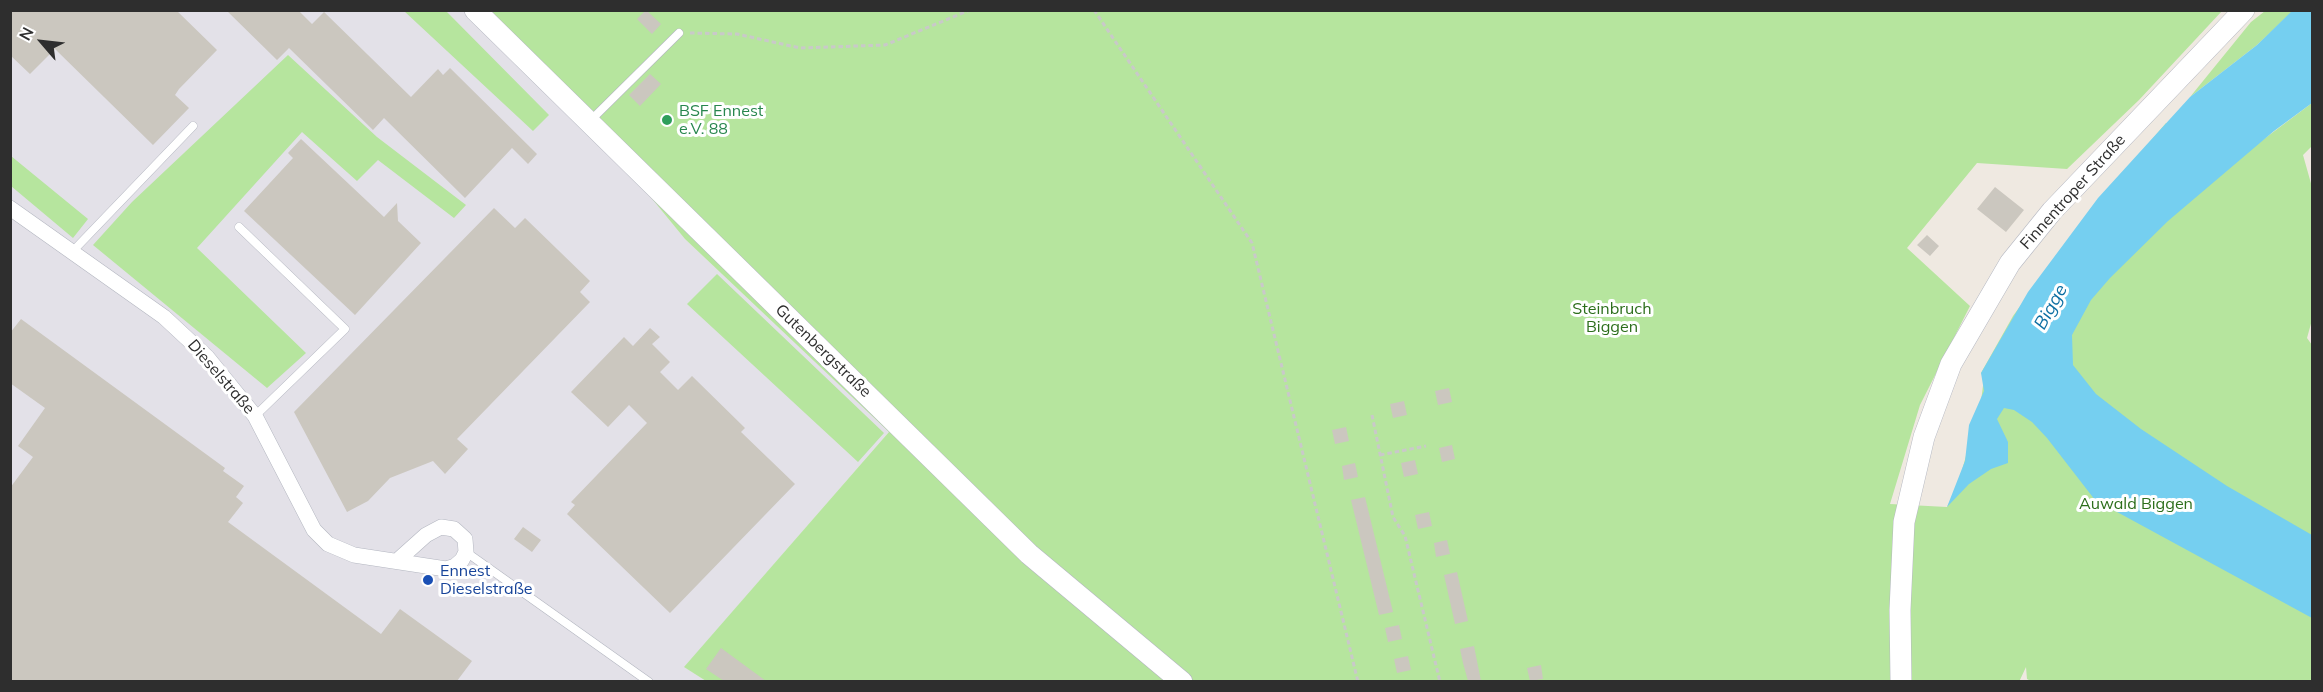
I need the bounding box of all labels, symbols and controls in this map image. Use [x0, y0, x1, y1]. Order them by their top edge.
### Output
north arrow [12, 12, 72, 72]
text: N [14, 24, 38, 44]
place label: BSF Ennest e.V. 88 [679, 101, 763, 139]
marker: BSF Ennest e.V. 88 [660, 113, 674, 127]
street label: Finnentroper Straße [2016, 131, 2130, 253]
water label: Bigge [2030, 281, 2072, 333]
park label: Steinbruch Biggen [1572, 299, 1652, 337]
street label: Gutenbergstraße [771, 300, 875, 402]
street label: Dieselstraße [183, 336, 259, 418]
park label: Auwald Biggen [2079, 494, 2193, 514]
place label: Ennest Dieselstraße [440, 561, 533, 599]
marker: Ennest Dieselstraße [421, 573, 435, 587]

